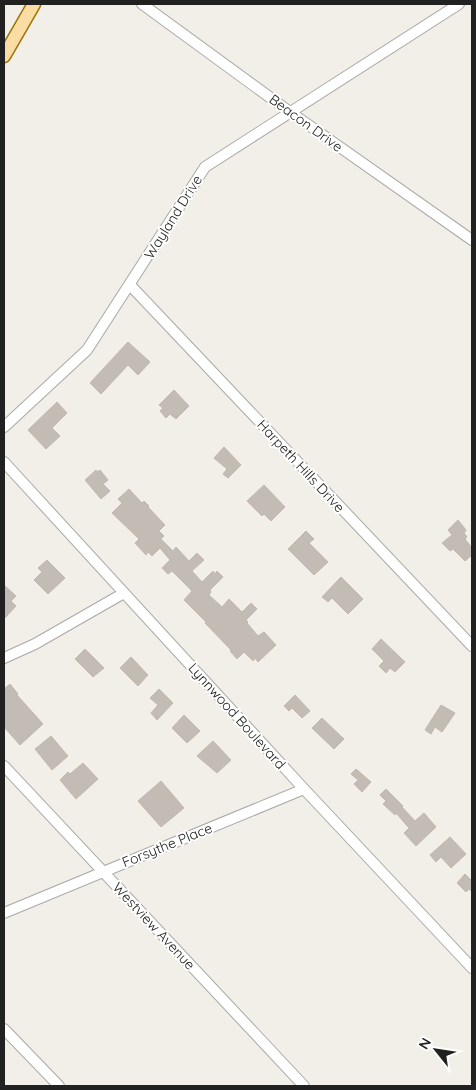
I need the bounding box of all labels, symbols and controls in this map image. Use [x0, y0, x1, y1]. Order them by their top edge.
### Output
street label: Beacon Drive [266, 90, 347, 156]
street label: Wayland Drive [140, 172, 206, 262]
street label: Harpeth Hills Drive [253, 416, 349, 516]
street label: Lynnwood Boulevard [185, 659, 289, 773]
street label: Forsythe Place [119, 819, 215, 871]
street label: Westview Avenue [109, 879, 199, 974]
north arrow [411, 1025, 461, 1075]
text: N [414, 1035, 435, 1052]

